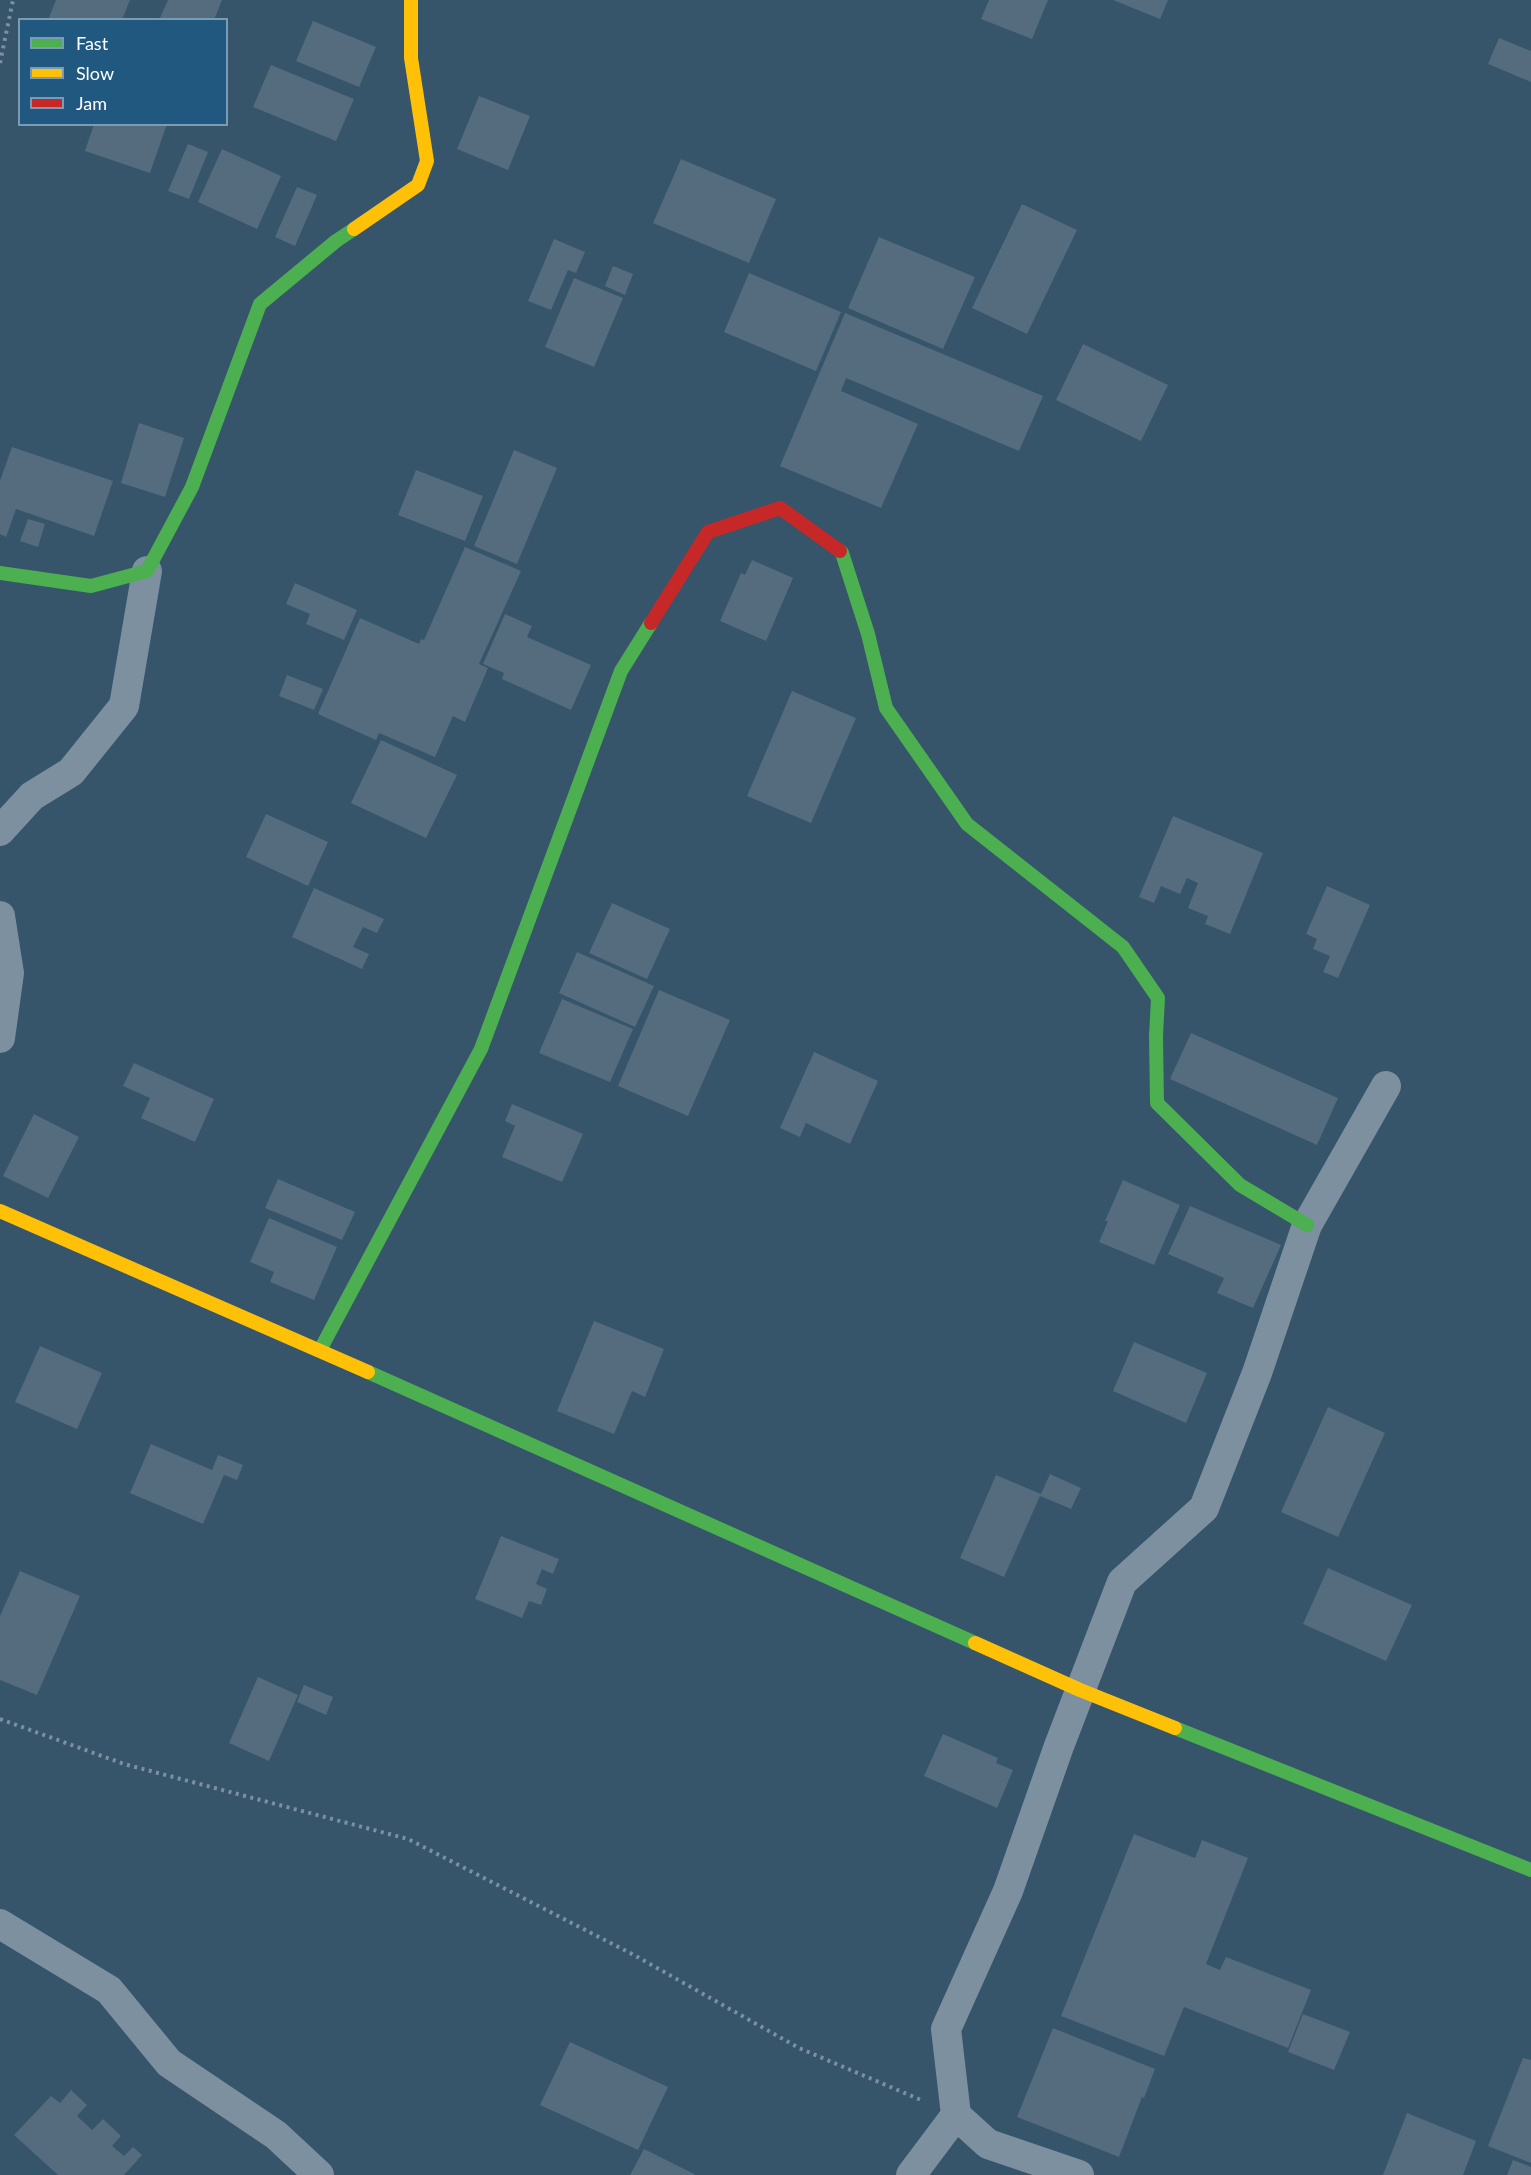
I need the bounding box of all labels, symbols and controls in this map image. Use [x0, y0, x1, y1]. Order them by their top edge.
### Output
legend [18, 18, 228, 126]
text: Fast [76, 32, 108, 54]
text: Slow [76, 62, 114, 84]
text: Jam [76, 92, 107, 114]

